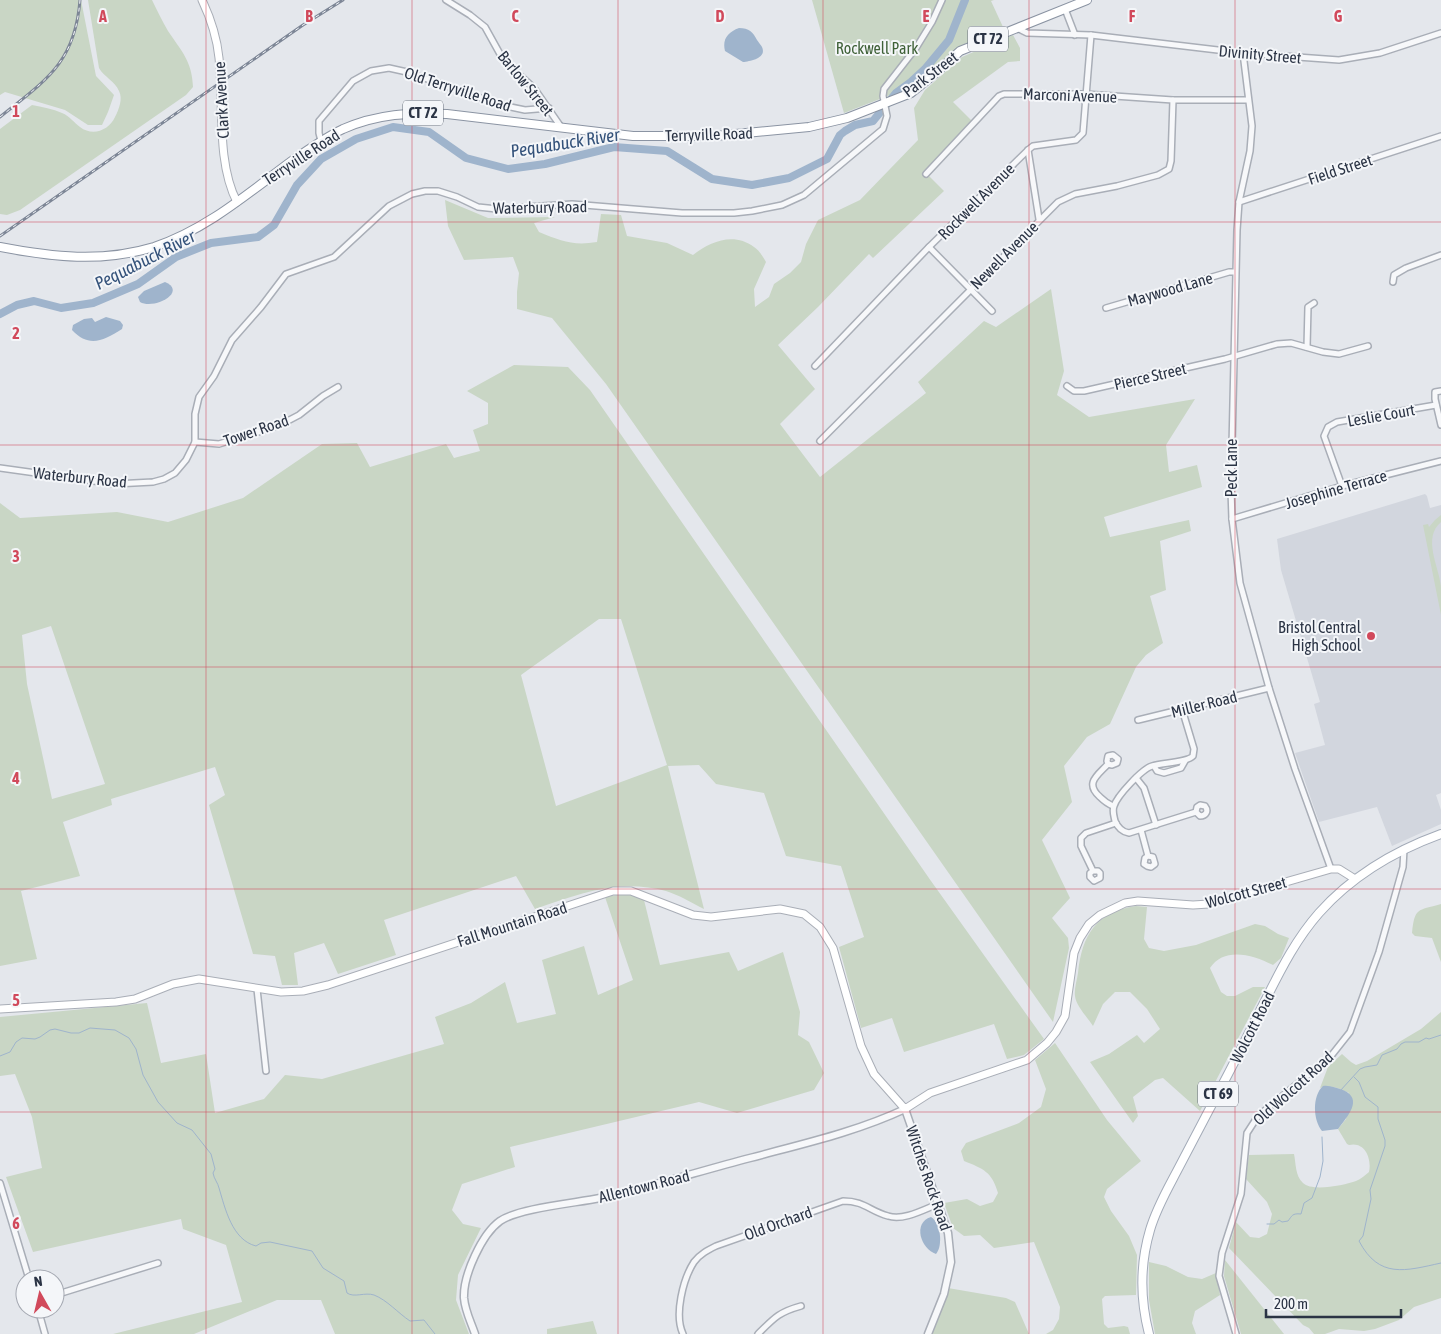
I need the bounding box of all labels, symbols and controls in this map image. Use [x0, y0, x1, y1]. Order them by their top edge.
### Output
text: A [98, 7, 107, 25]
text: B [305, 7, 313, 25]
text: C [511, 7, 519, 25]
text: D [716, 7, 725, 25]
text: E [923, 7, 930, 25]
text: F [1129, 7, 1136, 25]
text: G [1334, 7, 1343, 25]
road number: CT 72 [968, 26, 1008, 52]
park label: Rockwell Park [836, 39, 918, 57]
street label: Divinity Street [1218, 41, 1302, 68]
street label: Barlow Street [494, 47, 558, 119]
street label: Park Street [899, 47, 961, 100]
street label: Clark Avenue [210, 61, 232, 139]
street label: Old Terryville Road [402, 63, 514, 116]
street label: Marconi Avenue [1023, 84, 1117, 106]
road number: CT 72 [403, 100, 443, 126]
text: 1 [12, 102, 20, 120]
water label: Pequabuck River [509, 123, 622, 161]
street label: Terryville Road [665, 123, 753, 146]
street label: Terryville Road [259, 126, 343, 189]
street label: Field Street [1306, 150, 1375, 188]
street label: Rockwell Avenue [934, 159, 1018, 243]
street label: Waterbury Road [493, 197, 587, 218]
street label: Newell Avenue [966, 217, 1042, 293]
water label: Pequabuck River [91, 225, 199, 294]
street label: Maywood Lane [1125, 268, 1215, 311]
text: 2 [12, 324, 20, 342]
street label: Pierce Street [1112, 359, 1188, 393]
street label: Leslie Court [1346, 400, 1416, 430]
street label: Tower Road [221, 410, 291, 450]
street label: Peck Lane [1222, 439, 1240, 497]
street label: Waterbury Road [32, 463, 128, 492]
street label: Josephine Terrace [1283, 466, 1389, 513]
text: 3 [12, 547, 20, 565]
place label: Bristol Central High School [1278, 618, 1362, 655]
marker: Bristol Central High School [1365, 630, 1377, 642]
street label: Miller Road [1169, 687, 1239, 721]
text: 4 [11, 769, 20, 787]
street label: Wolcott Street [1204, 873, 1289, 911]
street label: Fall Mountain Road [455, 898, 569, 950]
street label: Wolcott Road [1226, 988, 1278, 1066]
text: 5 [12, 991, 20, 1009]
street label: Old Wolcott Road [1249, 1047, 1337, 1129]
road number: CT 69 [1198, 1082, 1238, 1106]
street label: Witches Rock Road [903, 1123, 955, 1233]
street label: Allentown Road [597, 1166, 691, 1206]
street label: Old Orchard [742, 1202, 814, 1244]
text: 6 [12, 1214, 20, 1232]
north arrow [15, 1269, 65, 1319]
text: N [33, 1273, 43, 1290]
scale bar [1266, 1286, 1401, 1318]
text: 200 m [1274, 1295, 1308, 1312]

